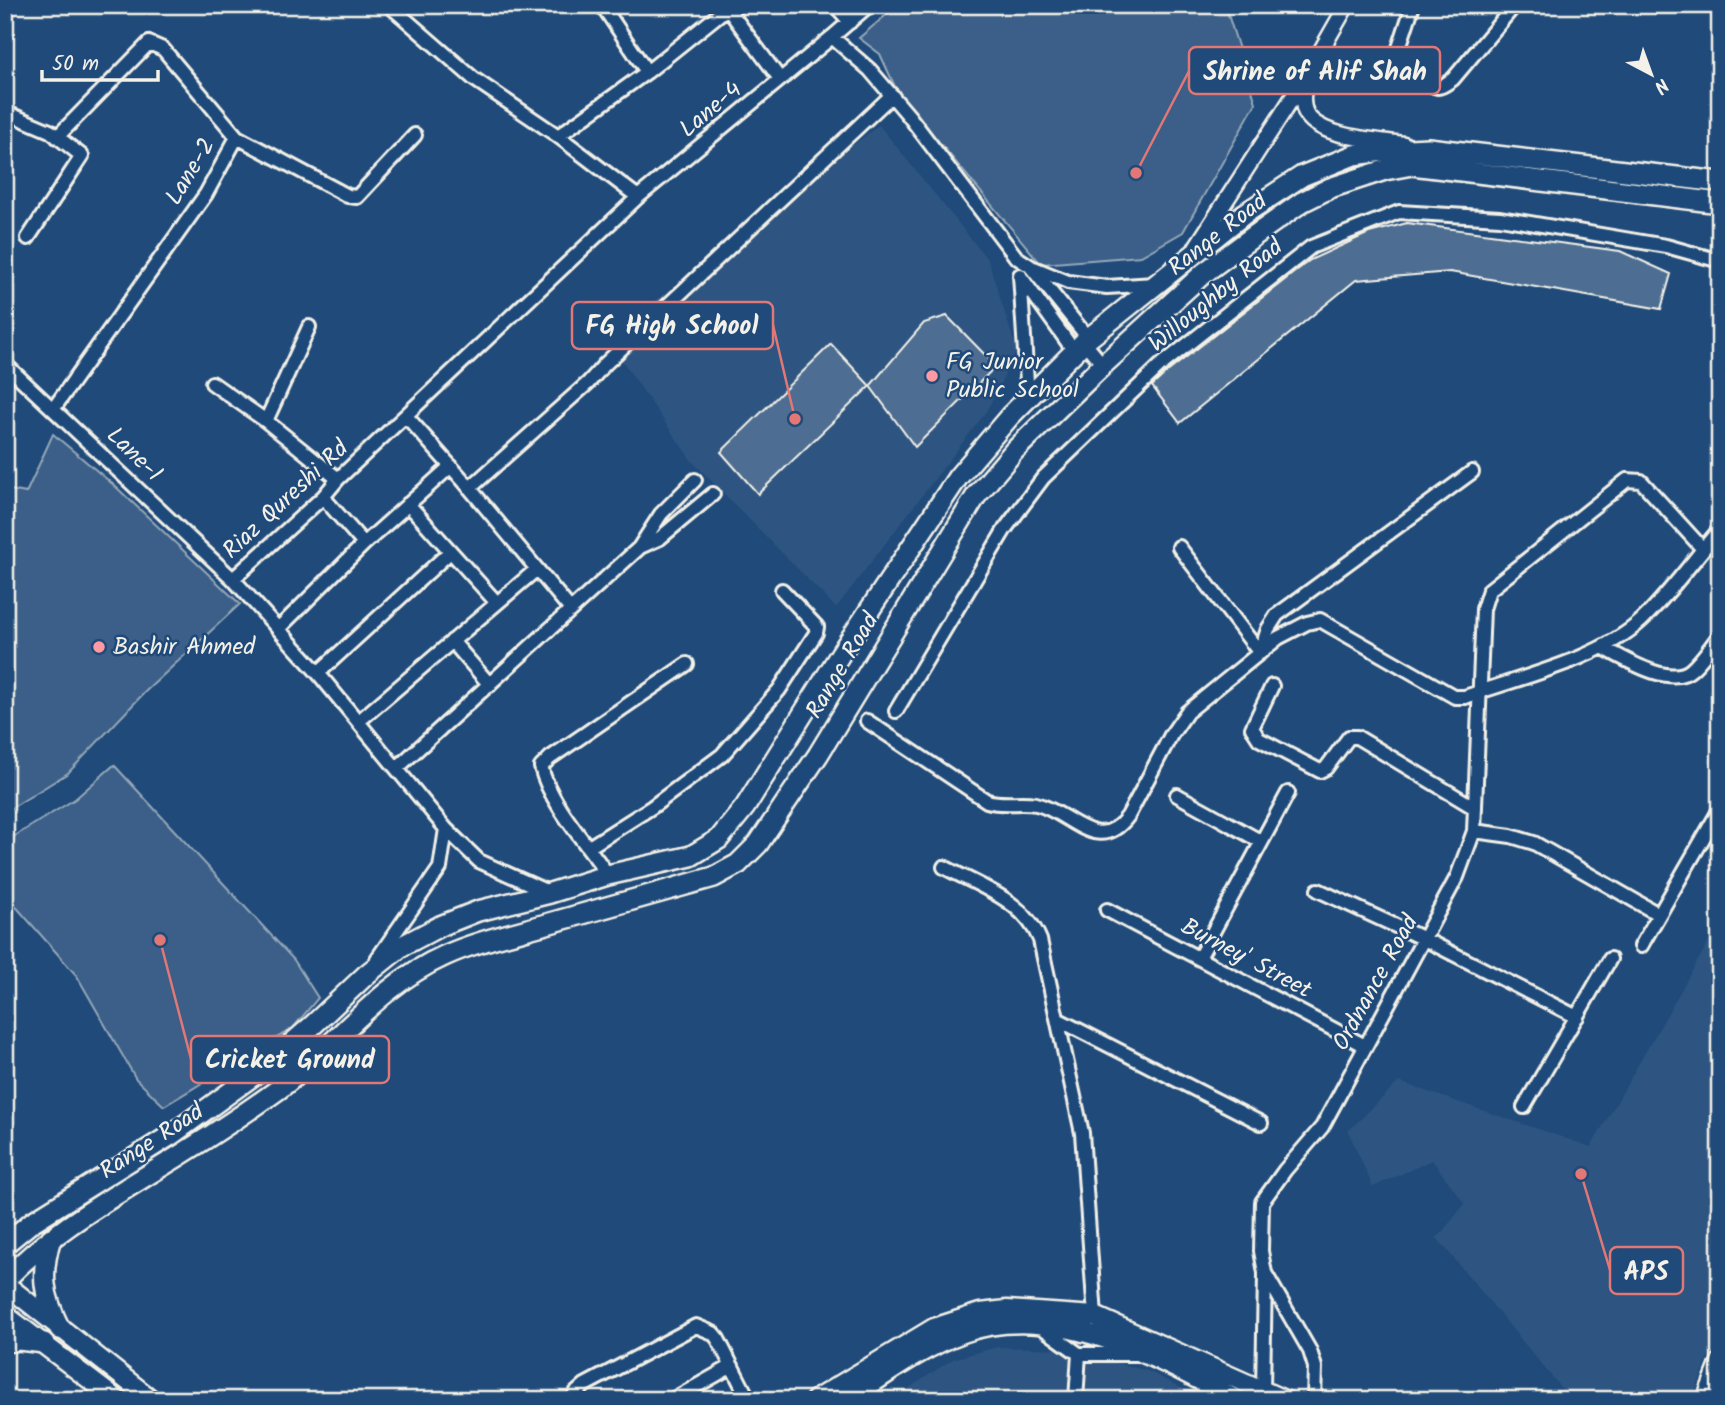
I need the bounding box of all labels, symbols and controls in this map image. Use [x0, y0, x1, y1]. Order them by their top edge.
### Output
scale bar [42, 38, 158, 82]
north arrow [1616, 38, 1686, 108]
callout: Shrine of Alif Shah [1189, 47, 1440, 94]
text: 50 m [52, 48, 99, 81]
text: Shrine of Alif Shah [1203, 52, 1427, 94]
text: N [1646, 70, 1675, 101]
street label: Lane-4 [671, 72, 751, 148]
street label: Lane-2 [156, 131, 226, 213]
street label: Range Road [1159, 183, 1277, 287]
street label: Willoughby Road [1140, 228, 1293, 363]
callout: FG High School [572, 302, 773, 349]
text: FG High School [586, 306, 758, 348]
place label: FG Junior Public School [946, 343, 1079, 410]
marker: FG Junior Public School [924, 368, 940, 384]
street label: Lane-1 [97, 418, 171, 492]
street label: Riaz Qureshi Rd [214, 430, 359, 569]
street label: Range Road [796, 605, 891, 727]
place label: Bashir Ahmed [113, 628, 256, 667]
marker: Bashir Ahmed [91, 639, 107, 655]
street label: Ordnance Road [1322, 907, 1430, 1058]
street label: Burney' Street [1173, 908, 1319, 1010]
callout: Cricket Ground [191, 1036, 389, 1083]
text: Cricket Ground [205, 1040, 376, 1082]
street label: Range Road [92, 1093, 213, 1190]
callout: APS [1610, 1247, 1683, 1294]
text: APS [1623, 1252, 1669, 1294]

